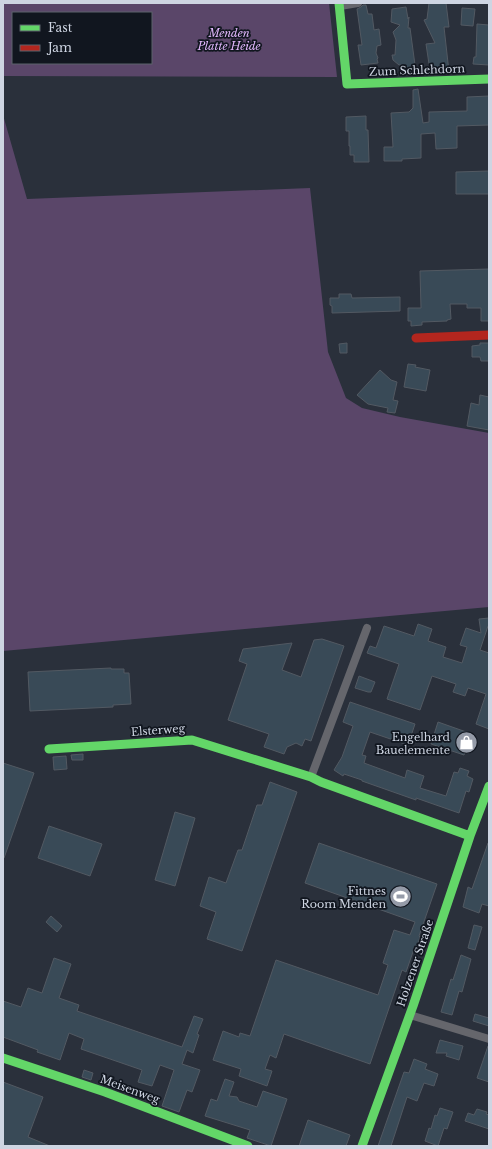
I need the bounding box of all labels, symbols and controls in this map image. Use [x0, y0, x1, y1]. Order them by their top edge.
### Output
legend [12, 12, 152, 64]
text: Fast [48, 20, 73, 35]
park label: Menden Platte Heide [196, 26, 261, 53]
text: Jam [46, 40, 72, 55]
street label: Zum Schlehdorn [369, 61, 466, 79]
street label: Elsterweg [130, 721, 186, 739]
place label: Engelhard Bauelemente [376, 730, 451, 757]
shop icon: Engelhard Bauelemente [453, 730, 479, 756]
place label: Fittnes Room Menden [301, 884, 386, 911]
sports icon: Fittnes Room Menden [388, 884, 414, 910]
street label: Holzener Straße [393, 917, 437, 1009]
street label: Meisenweg [98, 1072, 162, 1106]

